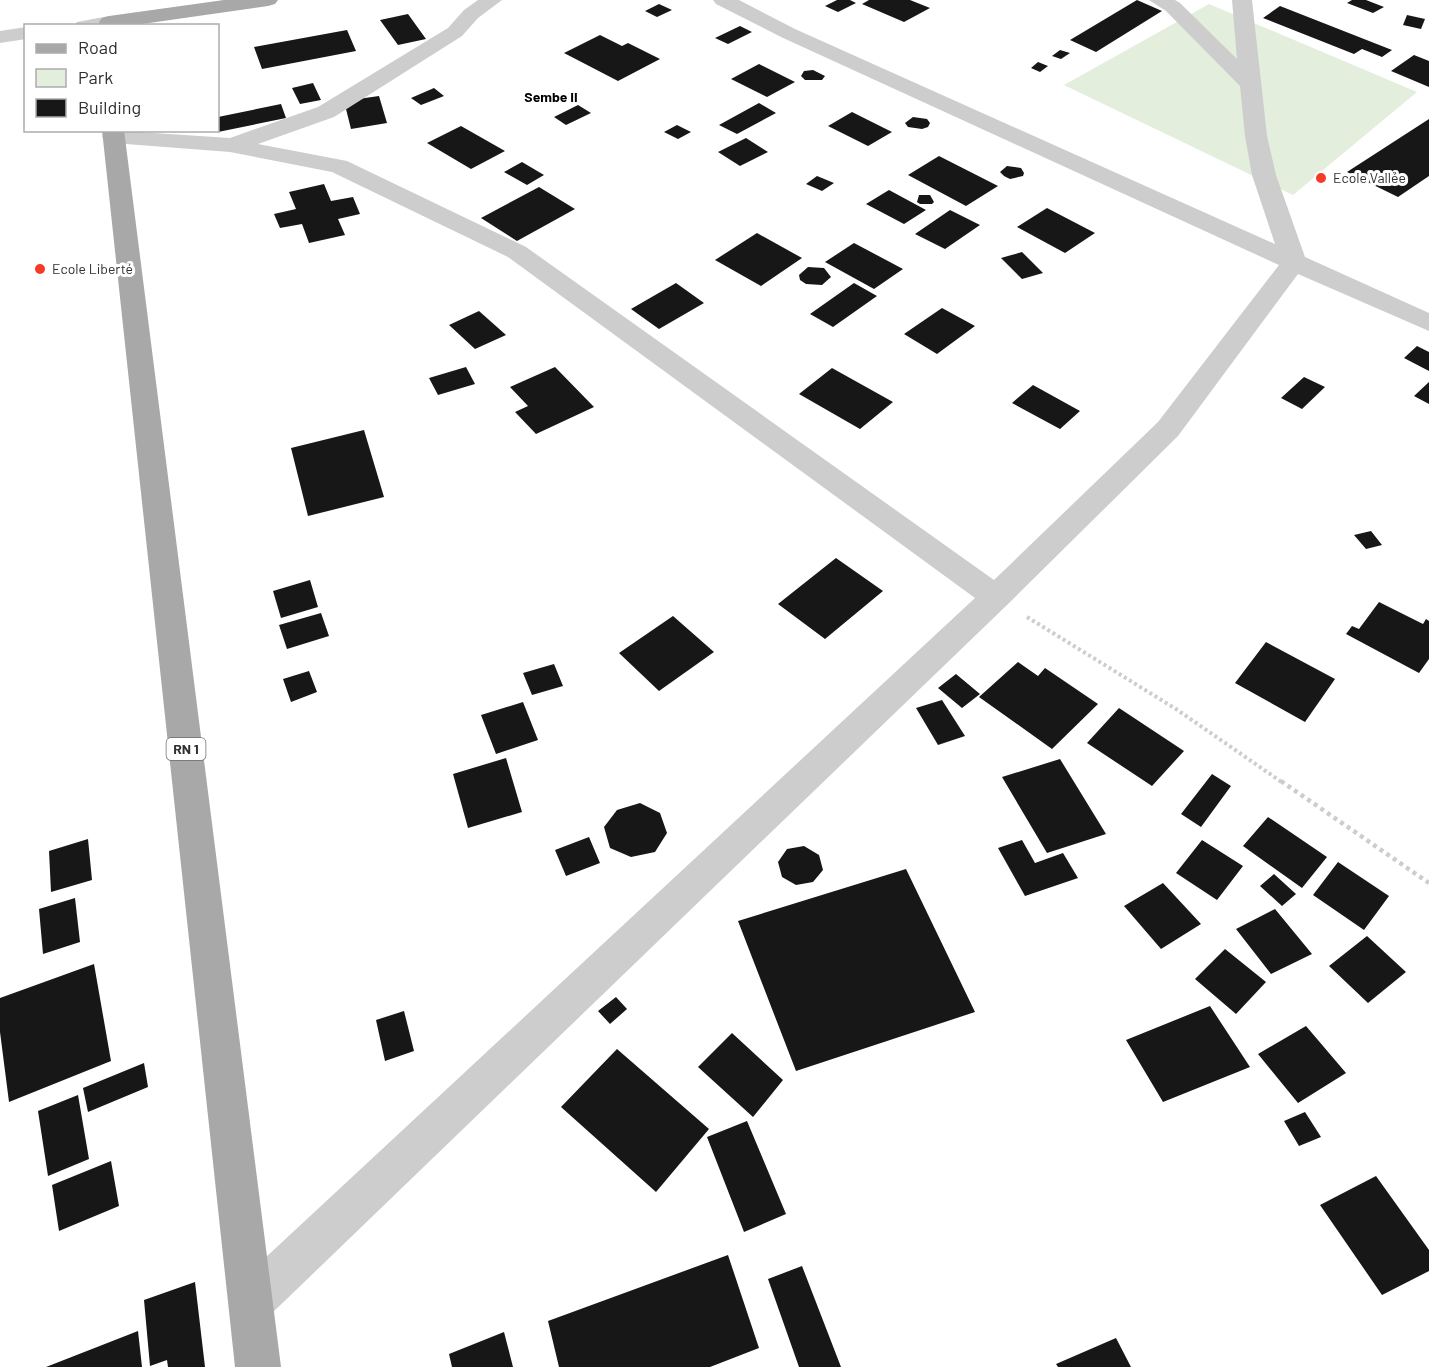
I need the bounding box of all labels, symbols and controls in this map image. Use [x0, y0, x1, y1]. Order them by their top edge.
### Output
legend [24, 24, 219, 132]
text: Road [78, 36, 118, 58]
text: Park [78, 66, 113, 88]
district label: Sembe II [524, 88, 578, 105]
text: Building [78, 96, 141, 118]
place label: Ecole Vallée [1333, 169, 1406, 186]
marker: Ecole Vallée [1314, 171, 1328, 185]
place label: Ecole Liberté [52, 260, 133, 277]
marker: Ecole Liberté [33, 262, 47, 276]
road number: RN 1 [166, 738, 206, 760]

